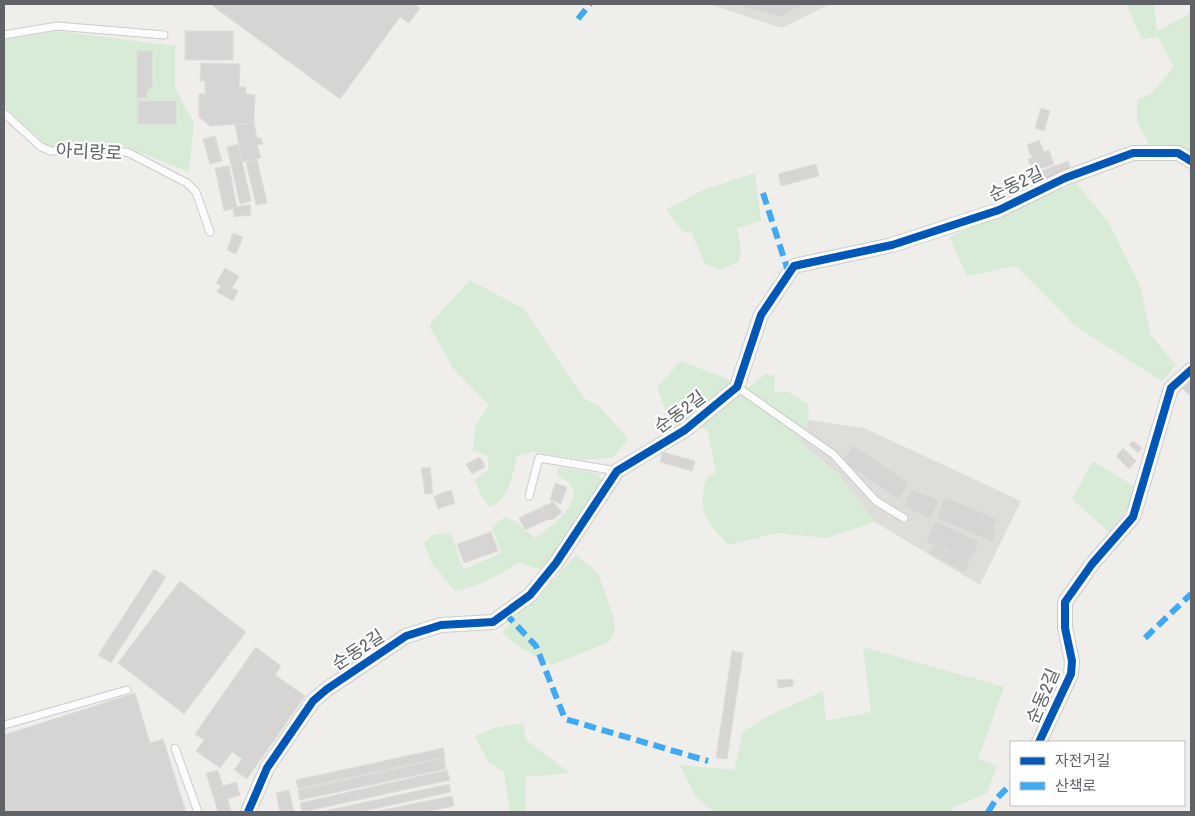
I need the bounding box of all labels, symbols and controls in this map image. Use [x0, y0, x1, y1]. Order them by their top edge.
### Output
street label: 아리랑로 [55, 137, 123, 166]
street label: 순동2길 [984, 160, 1047, 207]
street label: 순동2길 [649, 384, 710, 439]
street label: 순동2길 [327, 623, 389, 676]
street label: 순동2길 [1020, 664, 1065, 727]
legend [1010, 741, 1185, 806]
text: 자전거길 [1055, 750, 1110, 771]
text: 산책로 [1055, 775, 1096, 796]

